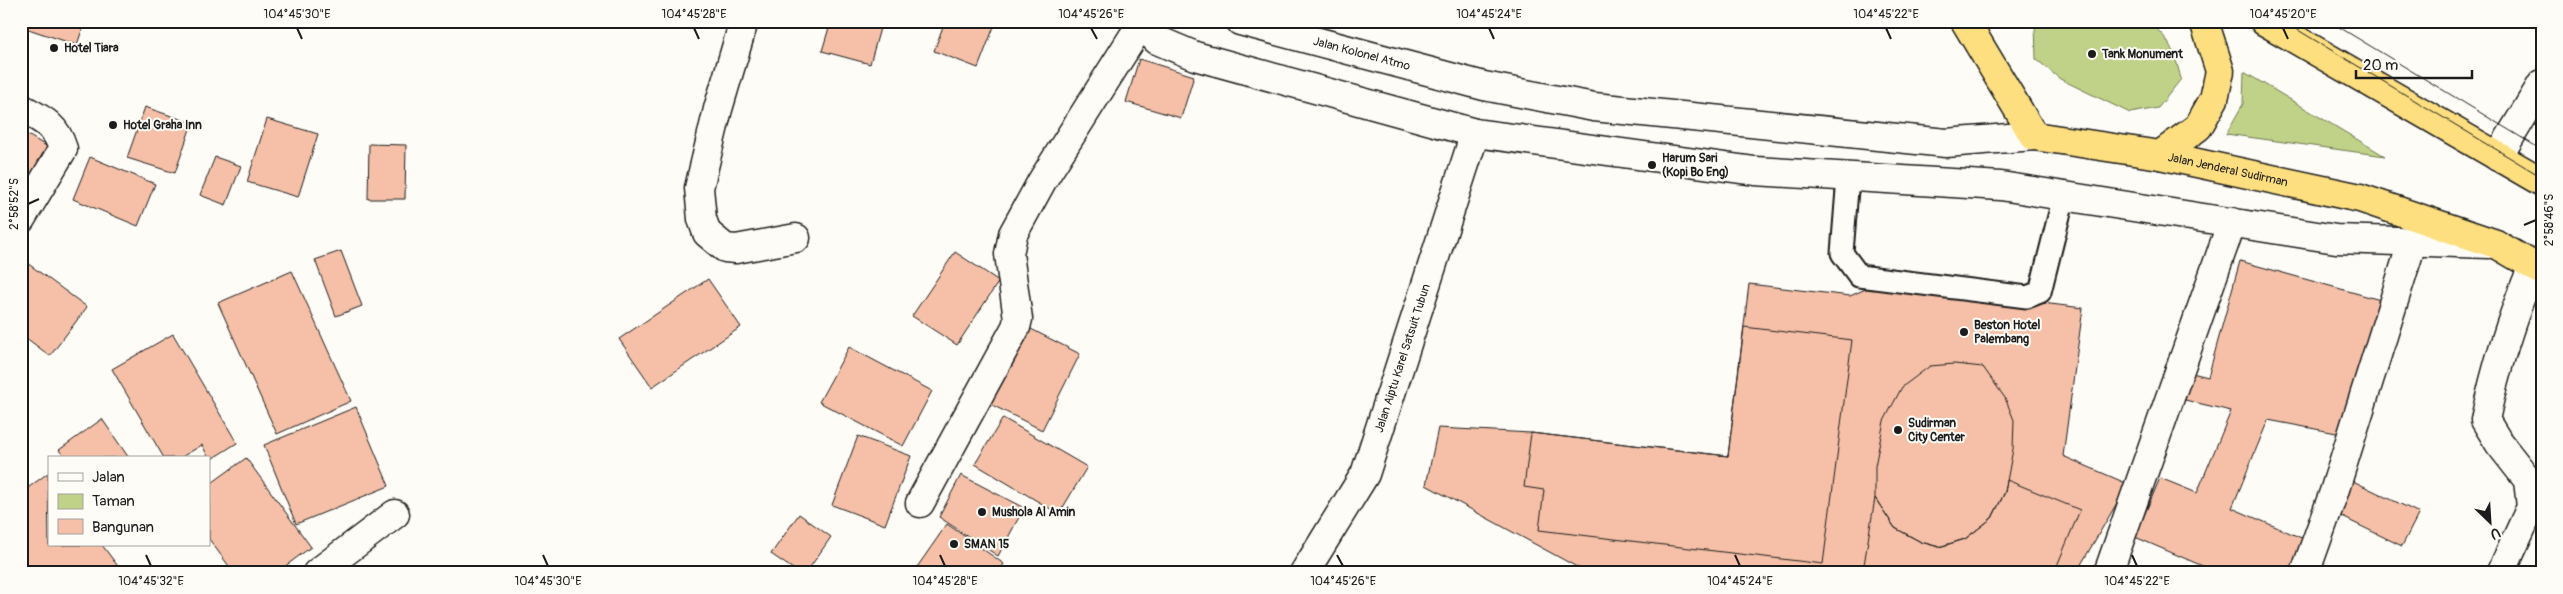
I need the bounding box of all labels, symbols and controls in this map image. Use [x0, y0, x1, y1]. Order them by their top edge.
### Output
text: 104°45'30"E [264, 7, 330, 22]
text: 104°45'28"E [662, 7, 726, 22]
text: 104°45'26"E [1058, 7, 1124, 22]
text: 104°45'24"E [1456, 7, 1522, 22]
text: 104°45'22"E [1853, 7, 1919, 22]
text: 104°45'20"E [2250, 7, 2316, 22]
street label: Jalan Kolonel Atmo [1312, 33, 1412, 74]
place label: Hotel Tiara [64, 41, 119, 56]
marker: Hotel Tiara [48, 42, 60, 54]
place label: Tank Monument [2101, 47, 2184, 62]
marker: Tank Monument [2086, 48, 2098, 60]
scale bar [2356, 48, 2472, 80]
text: 20 m [2363, 56, 2398, 75]
place label: Hotel Graha Inn [123, 118, 202, 133]
marker: Hotel Graha Inn [107, 119, 119, 131]
street label: Jalan Jenderal Sudirman [2166, 149, 2290, 190]
place label: Harum Sari (Kopi Bo Eng) [1662, 151, 1729, 180]
marker: Harum Sari (Kopi Bo Eng) [1646, 159, 1658, 171]
text: 2°58'52"S [7, 178, 22, 230]
text: 2°58'46"S [2542, 194, 2557, 246]
street label: Jalan Aiptu Karel Satsuit Tubun [1371, 282, 1433, 434]
place label: Beston Hotel Palembang [1974, 318, 2040, 347]
marker: Beston Hotel Palembang [1958, 326, 1970, 338]
place label: Sudirman City Center [1908, 416, 1966, 445]
marker: Sudirman City Center [1892, 424, 1904, 436]
legend [48, 456, 210, 546]
text: Jalan [92, 468, 125, 487]
text: Taman [92, 492, 135, 511]
north arrow [2466, 496, 2516, 546]
place label: Mushola Al Amin [992, 505, 1076, 520]
marker: Mushola Al Amin [976, 506, 988, 518]
text: Bangunan [92, 518, 154, 537]
text: U [2487, 524, 2503, 543]
place label: SMAN 15 [964, 537, 1010, 552]
marker: SMAN 15 [948, 538, 960, 550]
text: 104°45'32"E [118, 574, 184, 589]
text: 104°45'30"E [515, 574, 581, 589]
text: 104°45'28"E [913, 574, 977, 589]
text: 104°45'26"E [1310, 574, 1376, 589]
text: 104°45'24"E [1707, 574, 1773, 589]
text: 104°45'22"E [2104, 574, 2170, 589]

